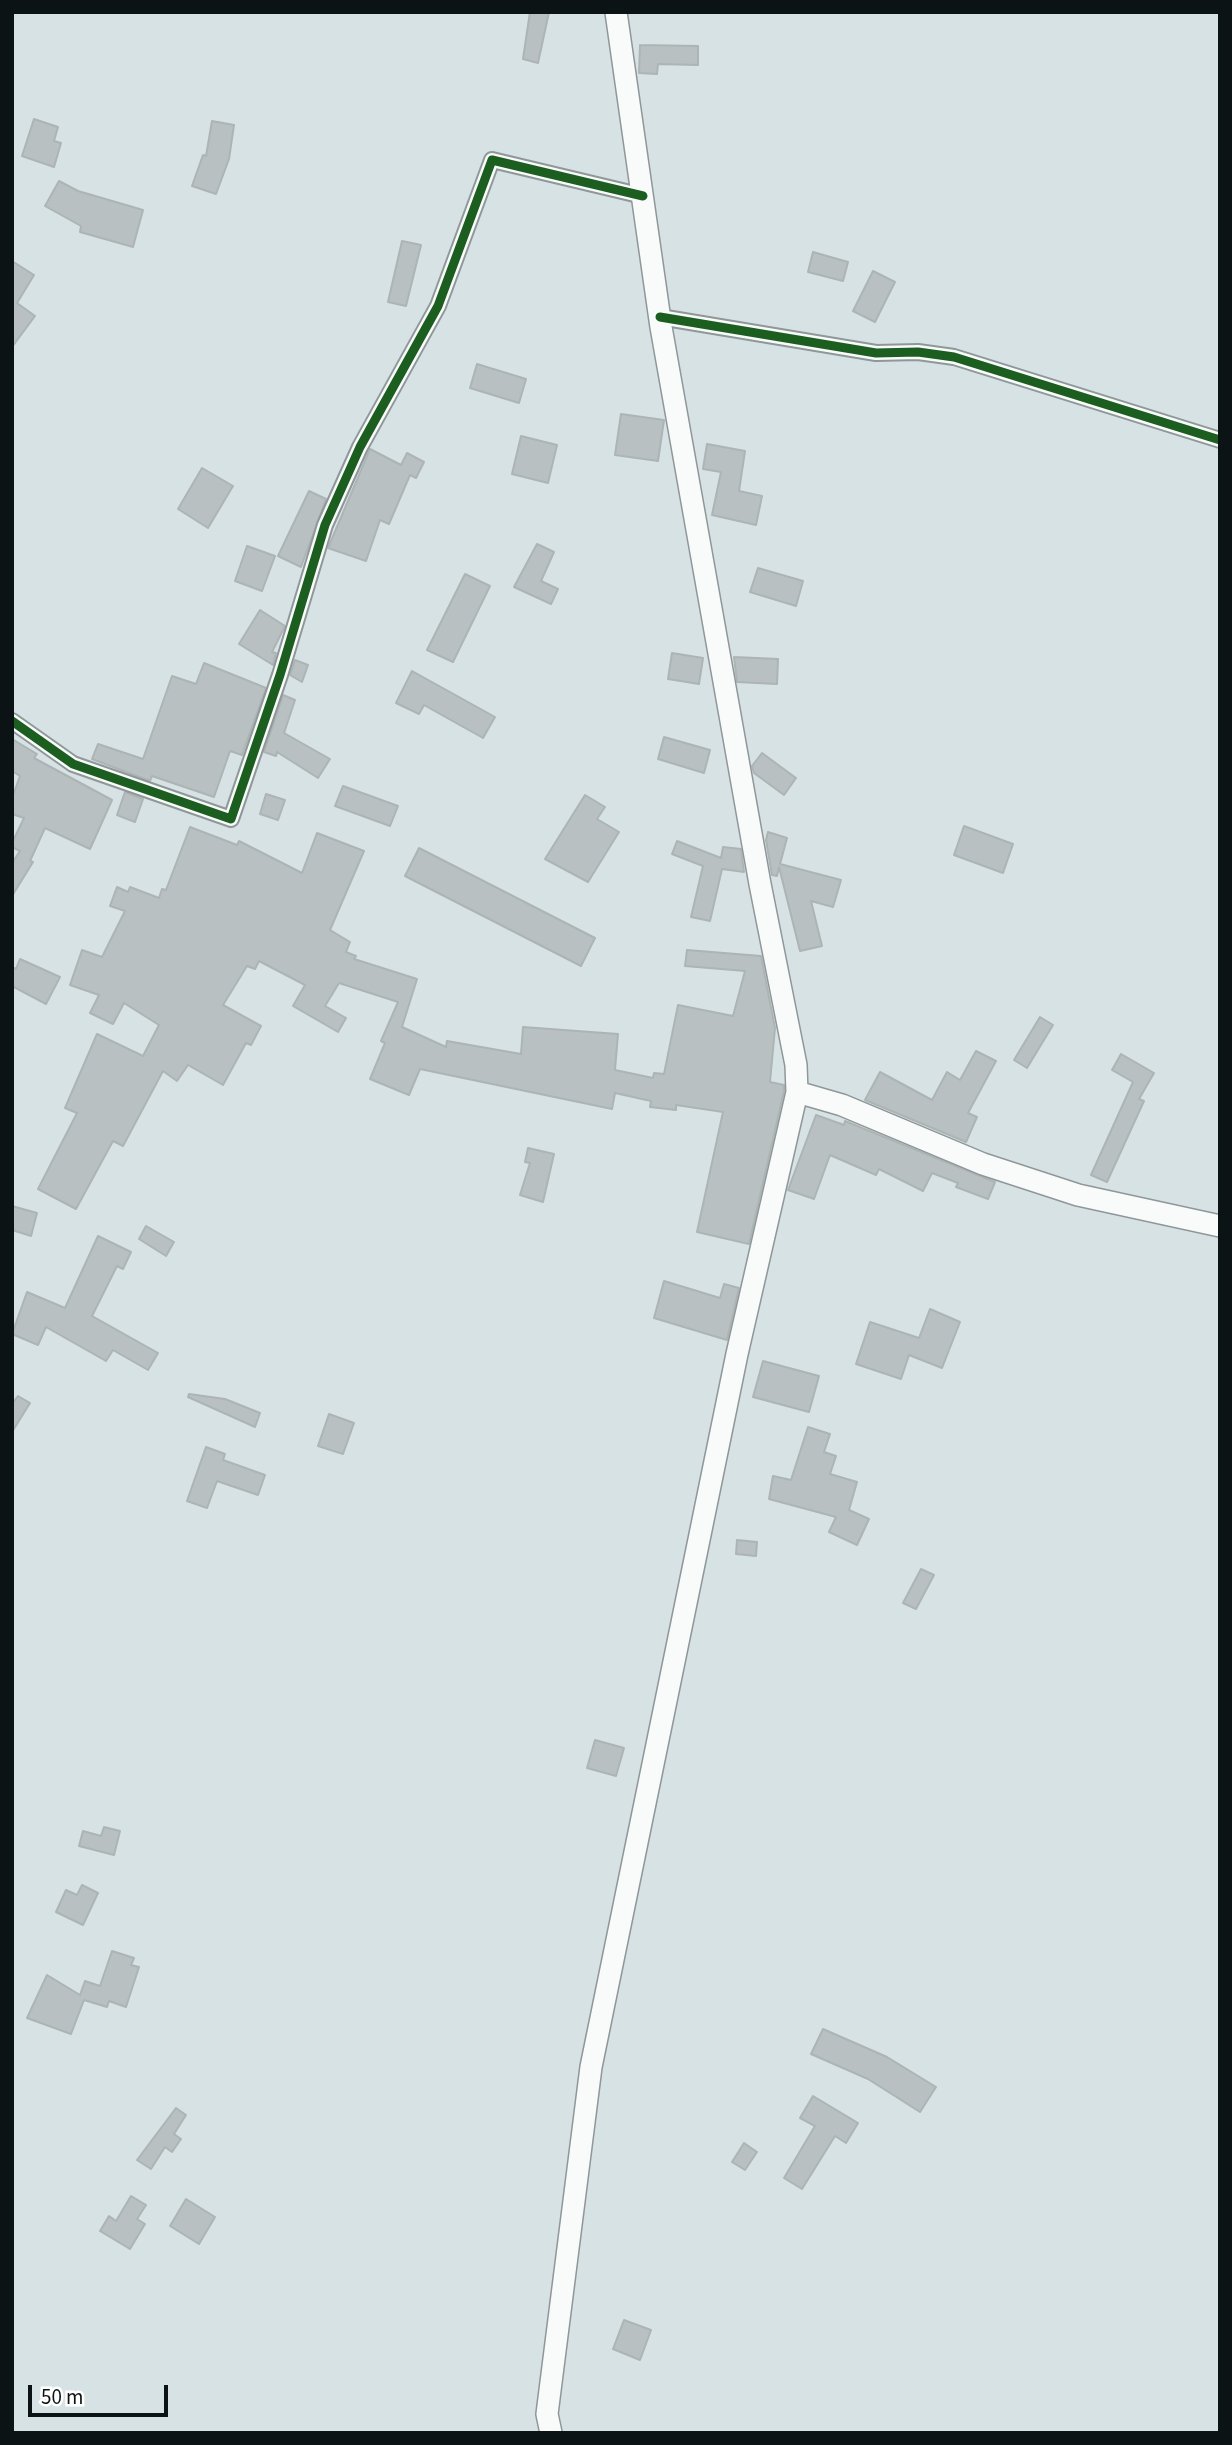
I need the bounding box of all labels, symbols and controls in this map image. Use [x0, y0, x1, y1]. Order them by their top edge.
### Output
scale bar [32, 2372, 172, 2416]
text: 50 m [41, 2382, 83, 2412]

